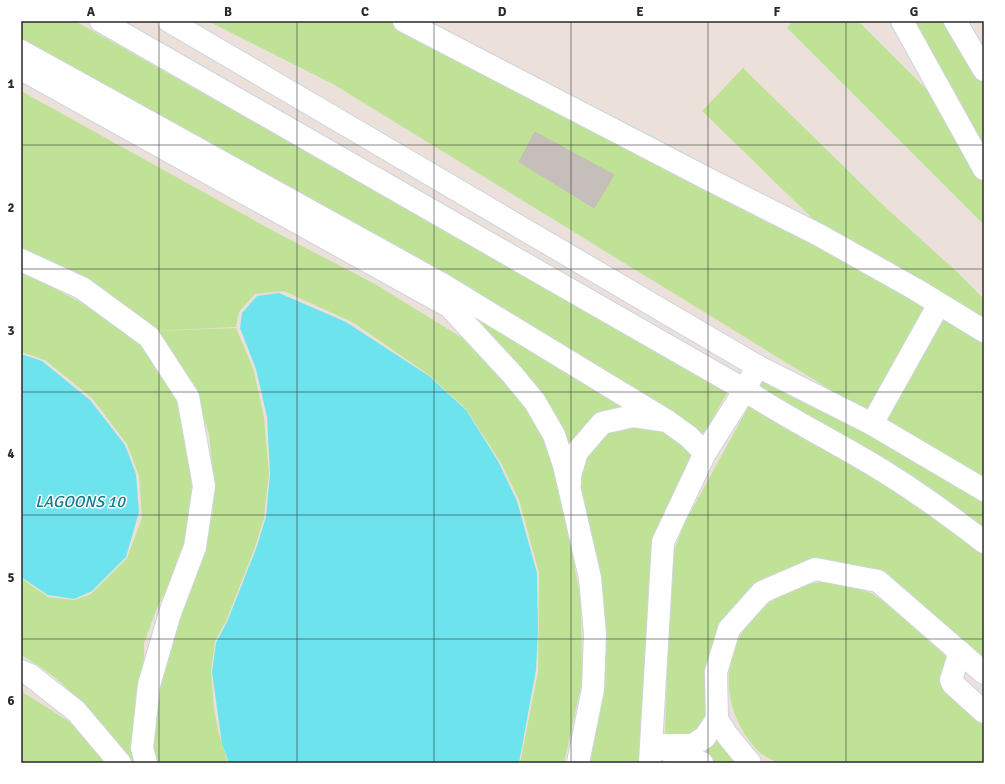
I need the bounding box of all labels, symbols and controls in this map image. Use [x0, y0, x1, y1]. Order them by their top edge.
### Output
text: A [87, 4, 96, 20]
text: B [224, 4, 232, 20]
text: C [361, 4, 369, 20]
text: D [498, 4, 507, 20]
text: E [636, 4, 644, 20]
text: F [774, 4, 781, 20]
text: G [910, 4, 918, 20]
text: 1 [7, 76, 15, 92]
text: 2 [7, 200, 15, 216]
text: 3 [7, 323, 15, 339]
text: 4 [7, 446, 15, 462]
water label: LAGOONS 10 [35, 492, 126, 512]
text: 5 [7, 570, 15, 586]
text: 6 [7, 693, 15, 709]

